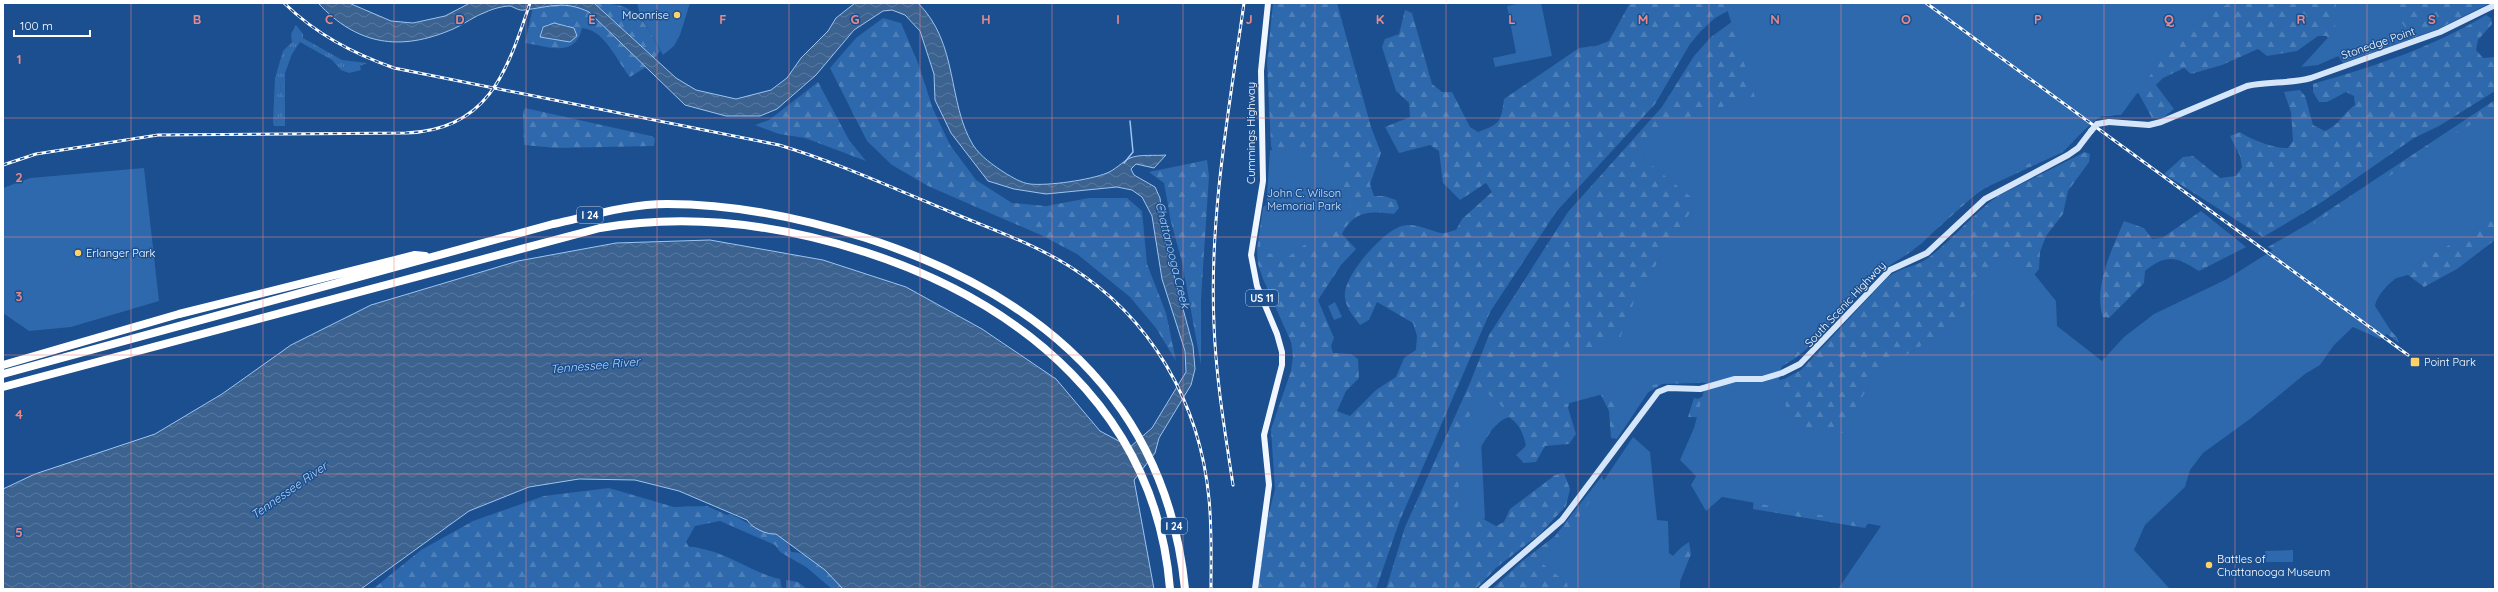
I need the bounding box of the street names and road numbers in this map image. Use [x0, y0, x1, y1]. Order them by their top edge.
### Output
street label: Stonedge Point [2339, 24, 2417, 62]
street label: Cummings Highway [1244, 82, 1258, 184]
road number: I 24 [577, 207, 603, 223]
street label: South Scenic Highway [1802, 258, 1888, 350]
road number: US 11 [1246, 290, 1278, 306]
road number: I 24 [1161, 518, 1187, 534]

